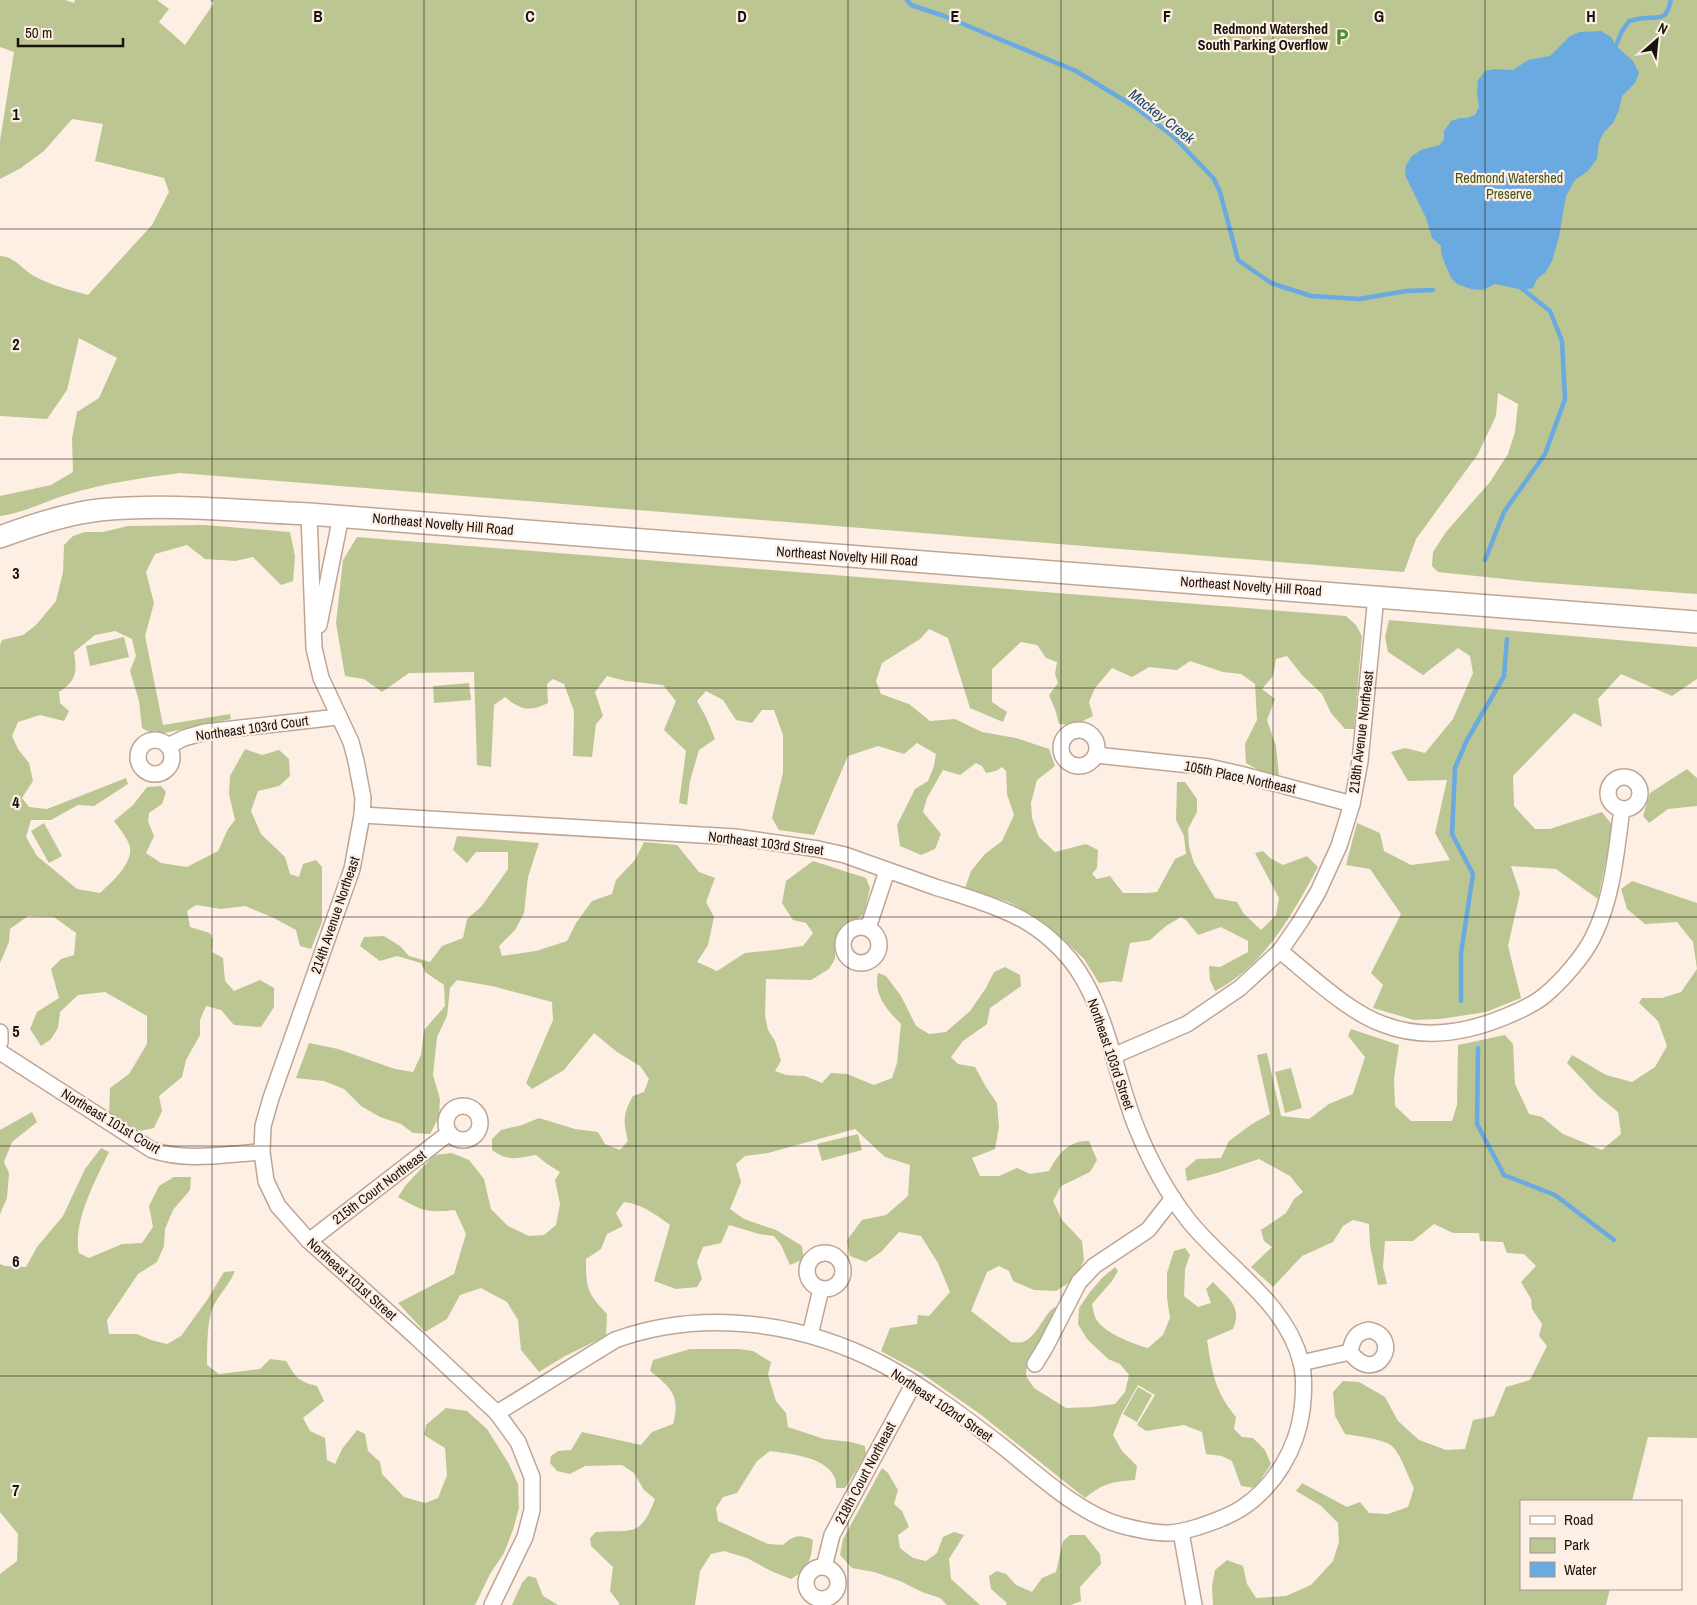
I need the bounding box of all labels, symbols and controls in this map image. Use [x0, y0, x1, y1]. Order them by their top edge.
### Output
text: B [313, 5, 323, 27]
text: C [525, 5, 535, 27]
text: D [737, 5, 747, 27]
text: E [951, 5, 960, 27]
text: F [1163, 5, 1171, 27]
text: G [1374, 5, 1384, 27]
text: H [1586, 5, 1596, 27]
scale bar [18, 15, 122, 47]
north arrow [1632, 15, 1682, 65]
text: N [1655, 19, 1671, 38]
place label: Redmond Watershed South Parking Overflow [1198, 20, 1328, 54]
text: 50 m [25, 22, 52, 43]
parking icon: Redmond Watershed South Parking Overflow [1332, 27, 1352, 47]
water label: Mackey Creek [1125, 84, 1200, 149]
text: 1 [12, 103, 20, 125]
park label: Redmond Watershed Preserve [1455, 169, 1563, 203]
text: 2 [12, 333, 20, 355]
street label: Northeast Novelty Hill Road [372, 509, 514, 539]
street label: Northeast Novelty Hill Road [776, 542, 918, 570]
text: 3 [12, 562, 20, 584]
street label: Northeast Novelty Hill Road [1180, 572, 1322, 600]
street label: 218th Avenue Northeast [1345, 670, 1377, 794]
street label: Northeast 103rd Court [195, 711, 309, 745]
street label: 105th Place Northeast [1183, 756, 1297, 798]
text: 4 [12, 791, 20, 813]
street label: Northeast 103rd Street [707, 827, 825, 859]
street label: 214th Avenue Northeast [306, 854, 364, 976]
street label: Northeast 103rd Street [1084, 996, 1138, 1112]
text: 5 [12, 1020, 20, 1042]
street label: Northeast 101st Court [58, 1084, 164, 1158]
street label: 215th Court Northeast [328, 1146, 430, 1228]
street label: Northeast 101st Street [303, 1234, 401, 1324]
text: 6 [12, 1250, 20, 1272]
street label: Northeast 102nd Street [888, 1364, 996, 1446]
street label: 218th Court Northeast [831, 1419, 899, 1527]
text: 7 [12, 1479, 20, 1501]
legend [1520, 1500, 1682, 1590]
text: Road [1564, 1509, 1593, 1530]
text: Park [1564, 1534, 1590, 1555]
text: Water [1564, 1559, 1596, 1580]

